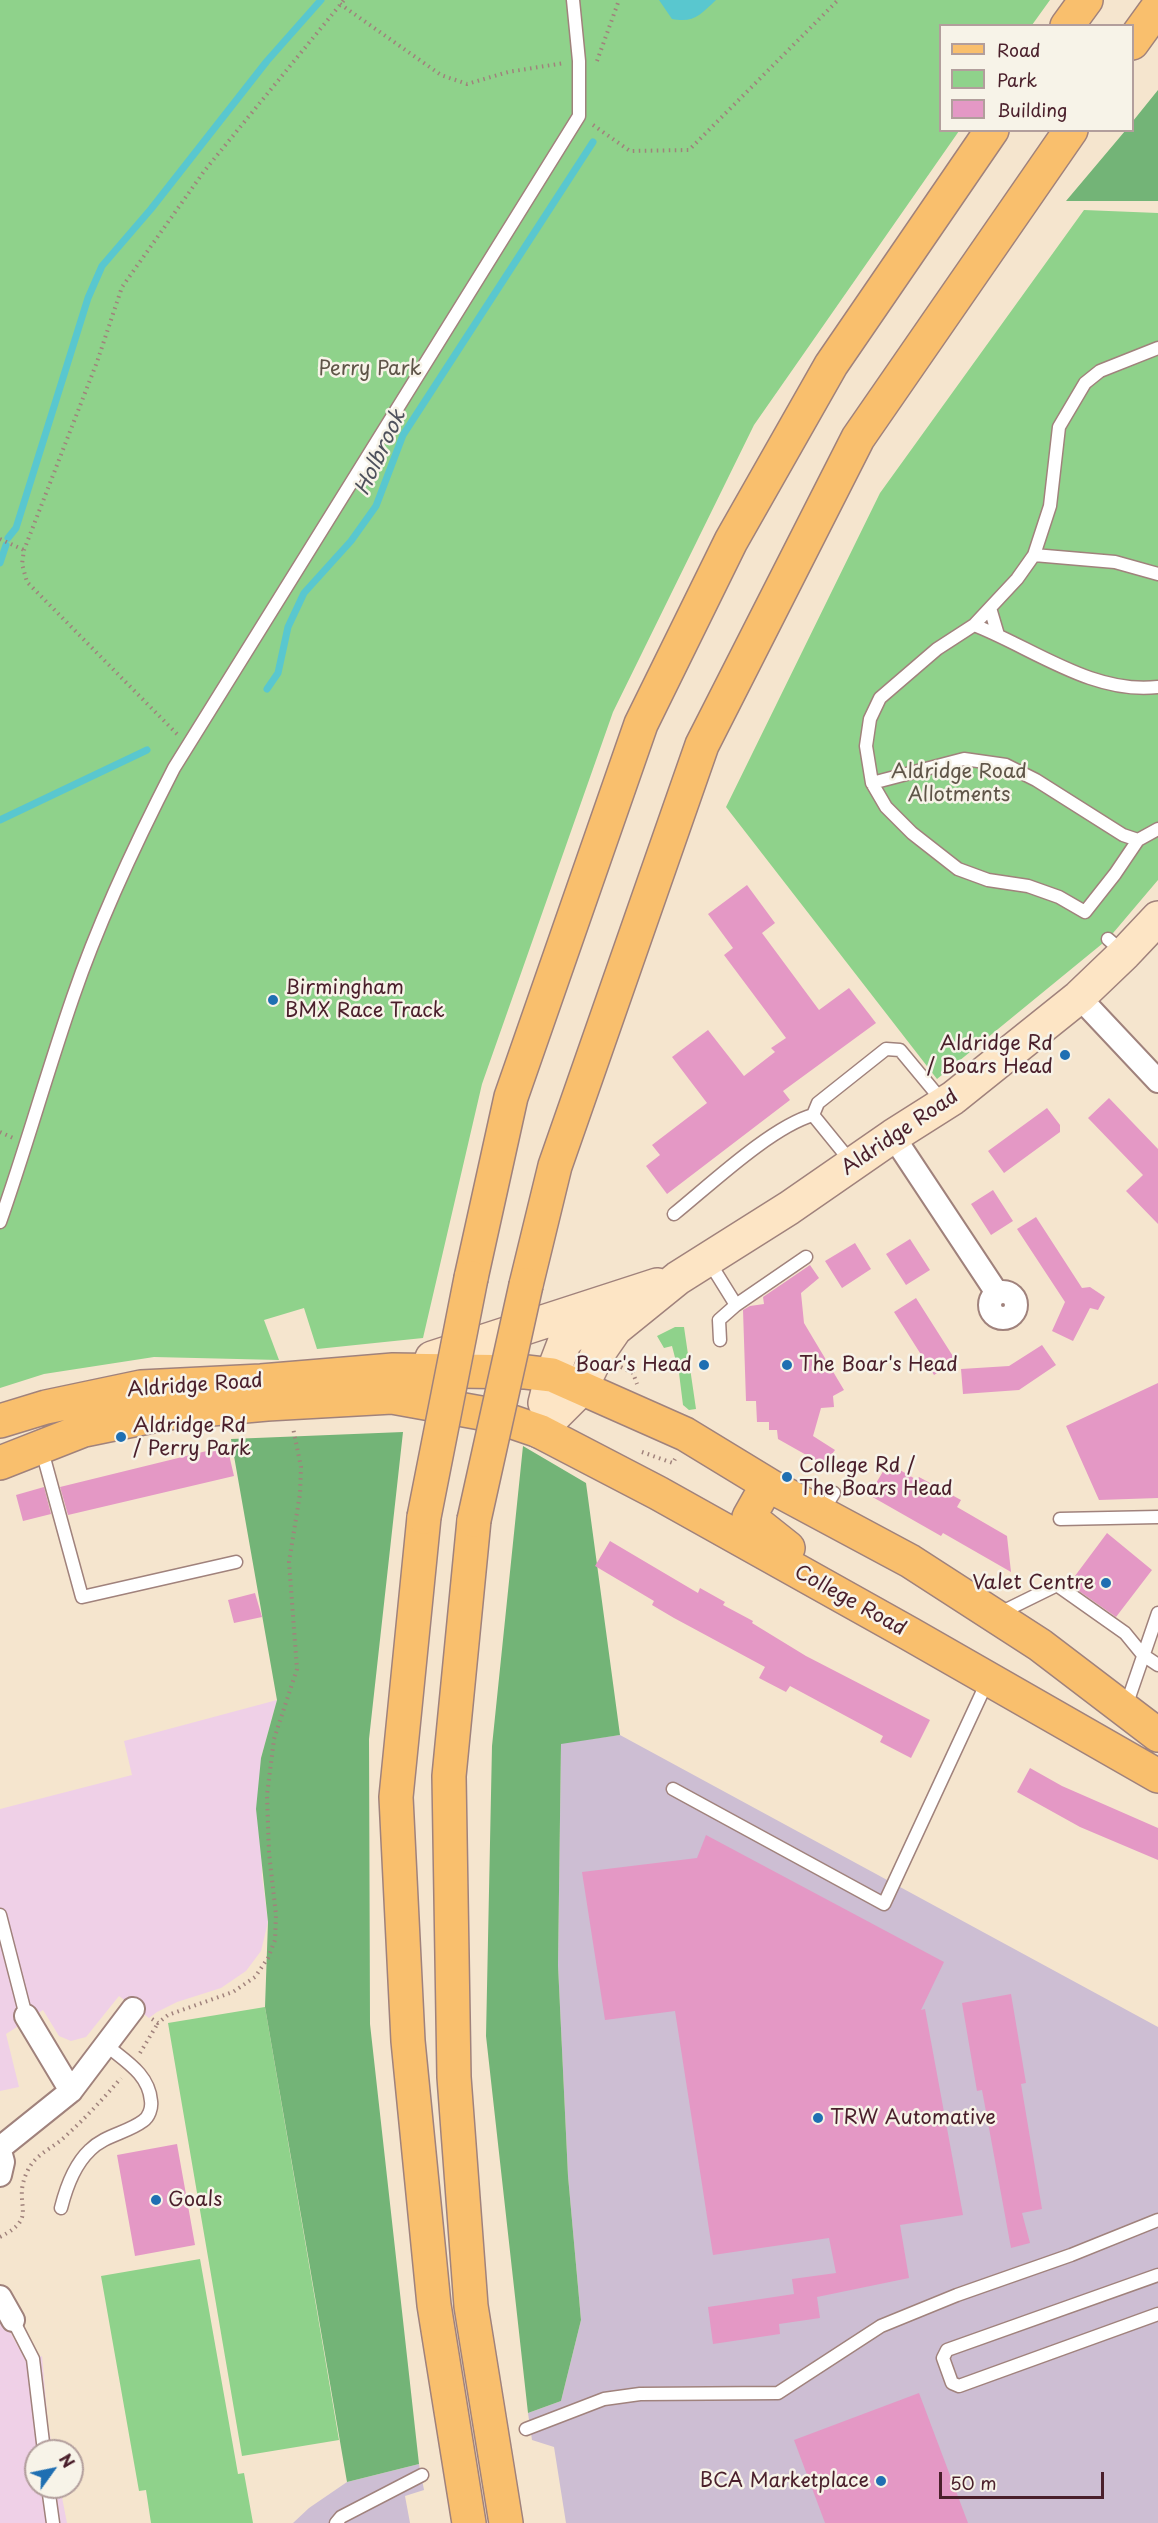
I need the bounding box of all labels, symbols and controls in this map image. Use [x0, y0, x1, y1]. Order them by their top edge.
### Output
legend [939, 24, 1134, 132]
text: Road [997, 36, 1041, 63]
text: Park [997, 66, 1037, 93]
text: Building [997, 96, 1067, 123]
park label: Perry Park [318, 357, 422, 381]
water label: Holbrook [350, 406, 412, 500]
park label: Aldridge Road Allotments [891, 760, 1027, 807]
place label: Birmingham BMX Race Track [285, 976, 445, 1023]
marker: Birmingham BMX Race Track [266, 993, 280, 1007]
place label: Aldridge Rd / Boars Head [927, 1032, 1053, 1079]
marker: Aldridge Rd / Boars Head [1058, 1048, 1072, 1062]
street label: Aldridge Road [837, 1085, 963, 1181]
place label: Boar's Head [575, 1353, 692, 1377]
place label: The Boar's Head [799, 1353, 958, 1377]
marker: Boar's Head [697, 1358, 711, 1372]
marker: The Boar's Head [780, 1358, 794, 1372]
street label: Aldridge Road [126, 1369, 264, 1403]
place label: Aldridge Rd / Perry Park [133, 1414, 251, 1461]
marker: Aldridge Rd / Perry Park [114, 1430, 128, 1444]
place label: College Rd / The Boars Head [799, 1454, 953, 1501]
marker: College Rd / The Boars Head [780, 1470, 794, 1484]
street label: College Road [790, 1560, 910, 1642]
place label: Valet Centre [972, 1571, 1094, 1595]
marker: Valet Centre [1099, 1576, 1113, 1590]
place label: TRW Automative [830, 2106, 996, 2130]
marker: TRW Automative [811, 2111, 825, 2125]
place label: Goals [168, 2188, 222, 2212]
marker: Goals [149, 2193, 163, 2207]
north arrow [24, 2439, 84, 2499]
text: N [54, 2448, 81, 2472]
scale bar [942, 2460, 1107, 2498]
place label: BCA Marketplace [700, 2469, 869, 2493]
text: 50 m [950, 2469, 997, 2496]
marker: BCA Marketplace [874, 2474, 888, 2488]

